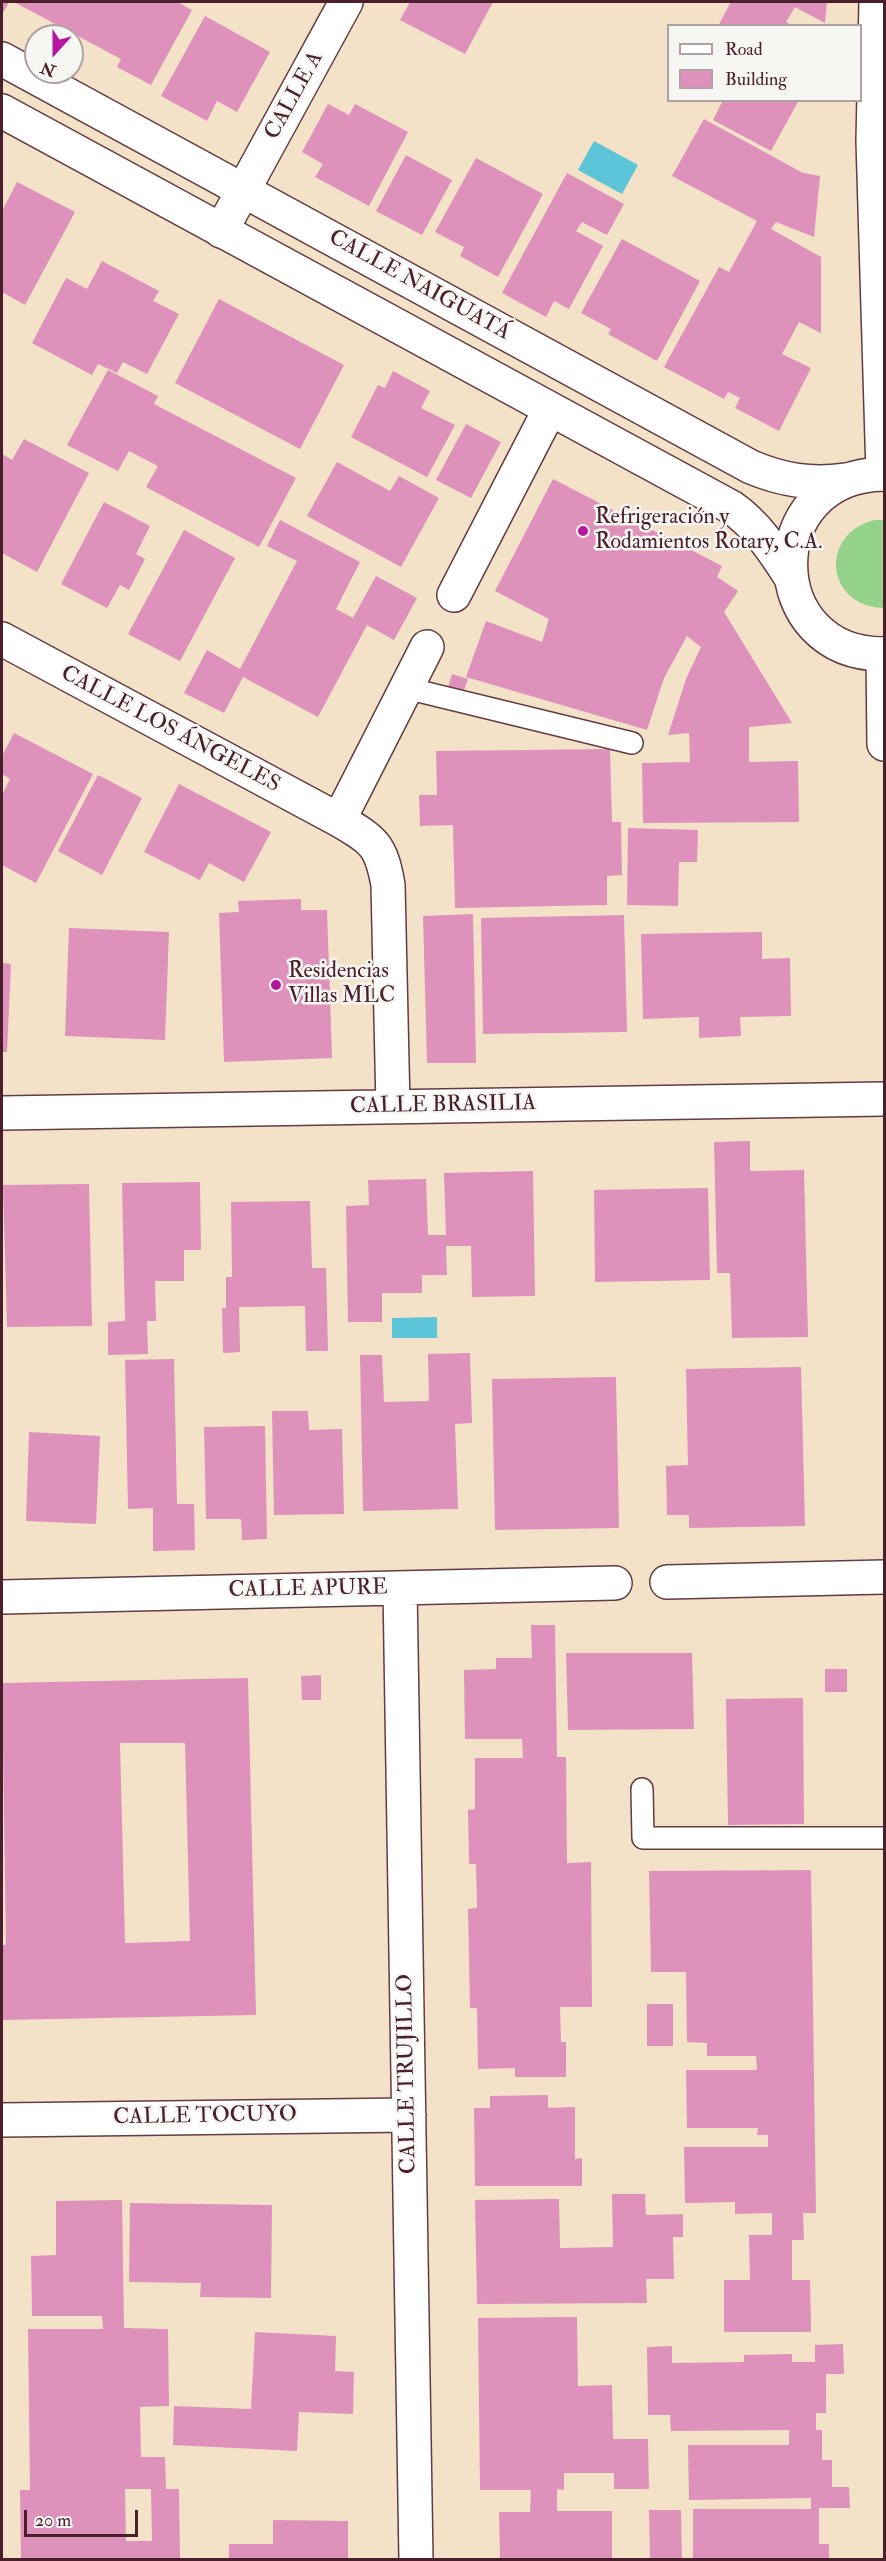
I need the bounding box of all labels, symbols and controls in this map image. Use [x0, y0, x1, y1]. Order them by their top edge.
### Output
north arrow [24, 24, 84, 84]
legend [667, 24, 862, 102]
text: Road [725, 38, 763, 61]
street label: CALLE A [260, 47, 330, 145]
text: N [38, 57, 59, 81]
text: Building [725, 68, 787, 91]
street label: CALLE NAIGUATÁ [324, 225, 514, 347]
place label: Refrigeración y Rodamientos Rotary, C.A. [595, 505, 823, 556]
marker: Refrigeración y Rodamientos Rotary, C.A. [576, 524, 590, 538]
street label: CALLE LOS ÁNGELES [56, 661, 284, 799]
place label: Residencias Villas MLC [288, 959, 395, 1010]
marker: Residencias Villas MLC [269, 978, 283, 992]
street label: CALLE BRASILIA [350, 1091, 536, 1121]
street label: CALLE APURE [228, 1575, 388, 1605]
street label: CALLE TRUJILLO [393, 1974, 423, 2174]
street label: CALLE TOCUYO [113, 2102, 297, 2132]
scale bar [27, 2498, 141, 2536]
text: 20 m [35, 2509, 71, 2532]

